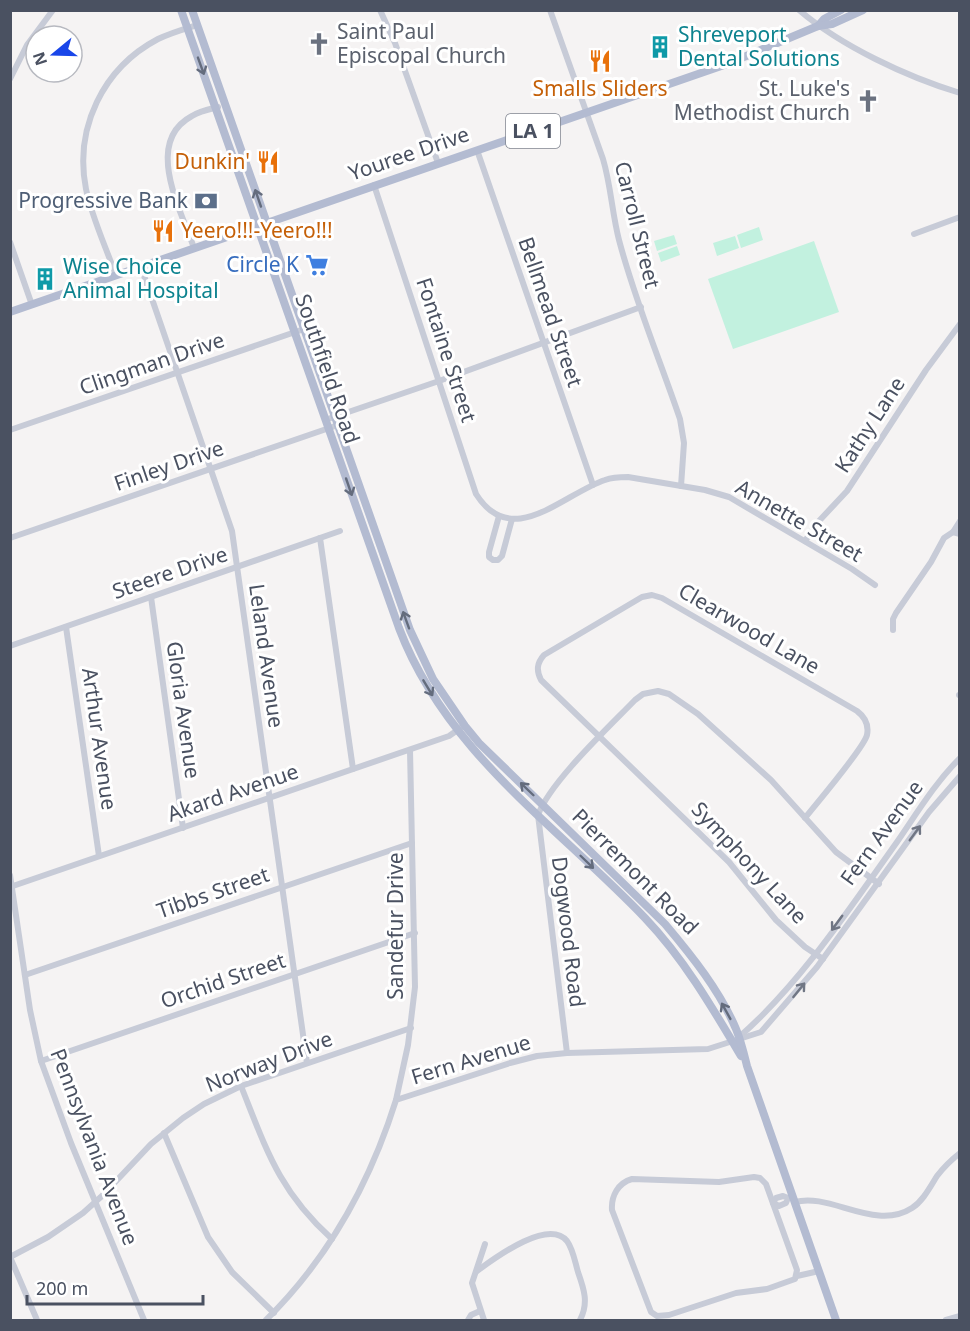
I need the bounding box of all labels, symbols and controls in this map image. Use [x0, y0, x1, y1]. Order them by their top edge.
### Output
place label: Saint Paul Episcopal Church [337, 17, 506, 69]
place label: Shreveport Dental Solutions [678, 20, 840, 72]
north arrow [24, 24, 84, 84]
church icon: Saint Paul Episcopal Church [306, 31, 332, 57]
building icon: Shreveport Dental Solutions [647, 34, 673, 60]
restaurant icon: Smalls Sliders [587, 48, 613, 74]
text: N [27, 49, 52, 69]
one-way arrow [196, 56, 207, 75]
place label: Smalls Sliders [532, 74, 668, 102]
place label: St. Luke's Methodist Church [674, 74, 850, 126]
church icon: St. Luke's Methodist Church [855, 88, 881, 114]
road number: LA 1 [506, 114, 560, 148]
street label: Youree Drive [345, 119, 473, 187]
place label: Dunkin' [175, 147, 250, 175]
restaurant icon: Dunkin' [255, 149, 281, 175]
street label: Carroll Street [609, 158, 667, 291]
place label: Progressive Bank [18, 186, 189, 214]
bank icon: Progressive Bank [193, 188, 219, 214]
one-way arrow [251, 189, 262, 208]
place label: Yeero!!!-Yeero!!! [181, 216, 333, 244]
restaurant icon: Yeero!!!-Yeero!!! [150, 218, 176, 244]
street label: Bellmead Street [512, 233, 590, 391]
place label: Circle K [226, 250, 299, 278]
place label: Wise Choice Animal Hospital [63, 252, 219, 304]
supermarket icon: Circle K [304, 252, 330, 278]
building icon: Wise Choice Animal Hospital [32, 266, 58, 292]
street label: Fontaine Street [410, 274, 484, 426]
street label: Southfield Road [289, 290, 367, 447]
street label: Clingman Drive [75, 325, 228, 401]
street label: Kathy Lane [828, 371, 911, 478]
street label: Finley Drive [110, 433, 227, 497]
street label: Annette Street [731, 472, 868, 568]
one-way arrow [344, 477, 355, 496]
street label: Steere Drive [108, 539, 231, 605]
street label: Clearwood Lane [674, 576, 825, 680]
street label: Leland Avenue [243, 582, 291, 730]
one-way arrow [400, 611, 411, 630]
street label: Gloria Avenue [160, 639, 207, 780]
street label: Arthur Avenue [76, 666, 124, 812]
one-way arrow [422, 679, 434, 696]
street label: Akard Avenue [163, 757, 302, 828]
street label: Fern Avenue [834, 774, 929, 891]
one-way arrow [519, 782, 534, 796]
street label: Symphony Lane [686, 795, 814, 929]
street label: Pierremont Road [567, 802, 705, 940]
one-way arrow [908, 825, 921, 841]
street label: Sandefur Drive [381, 852, 409, 1000]
street label: Dogwood Road [546, 855, 592, 1009]
one-way arrow [579, 855, 594, 869]
street label: Tibbs Street [153, 860, 273, 924]
one-way arrow [831, 914, 844, 930]
street label: Orchid Street [157, 945, 289, 1014]
one-way arrow [792, 982, 805, 998]
one-way arrow [720, 1003, 732, 1020]
street label: Norway Drive [201, 1024, 336, 1098]
street label: Fern Avenue [408, 1028, 534, 1090]
street label: Pennsylvania Avenue [45, 1044, 145, 1249]
scale bar [27, 1268, 202, 1306]
text: 200 m [36, 1276, 88, 1300]

